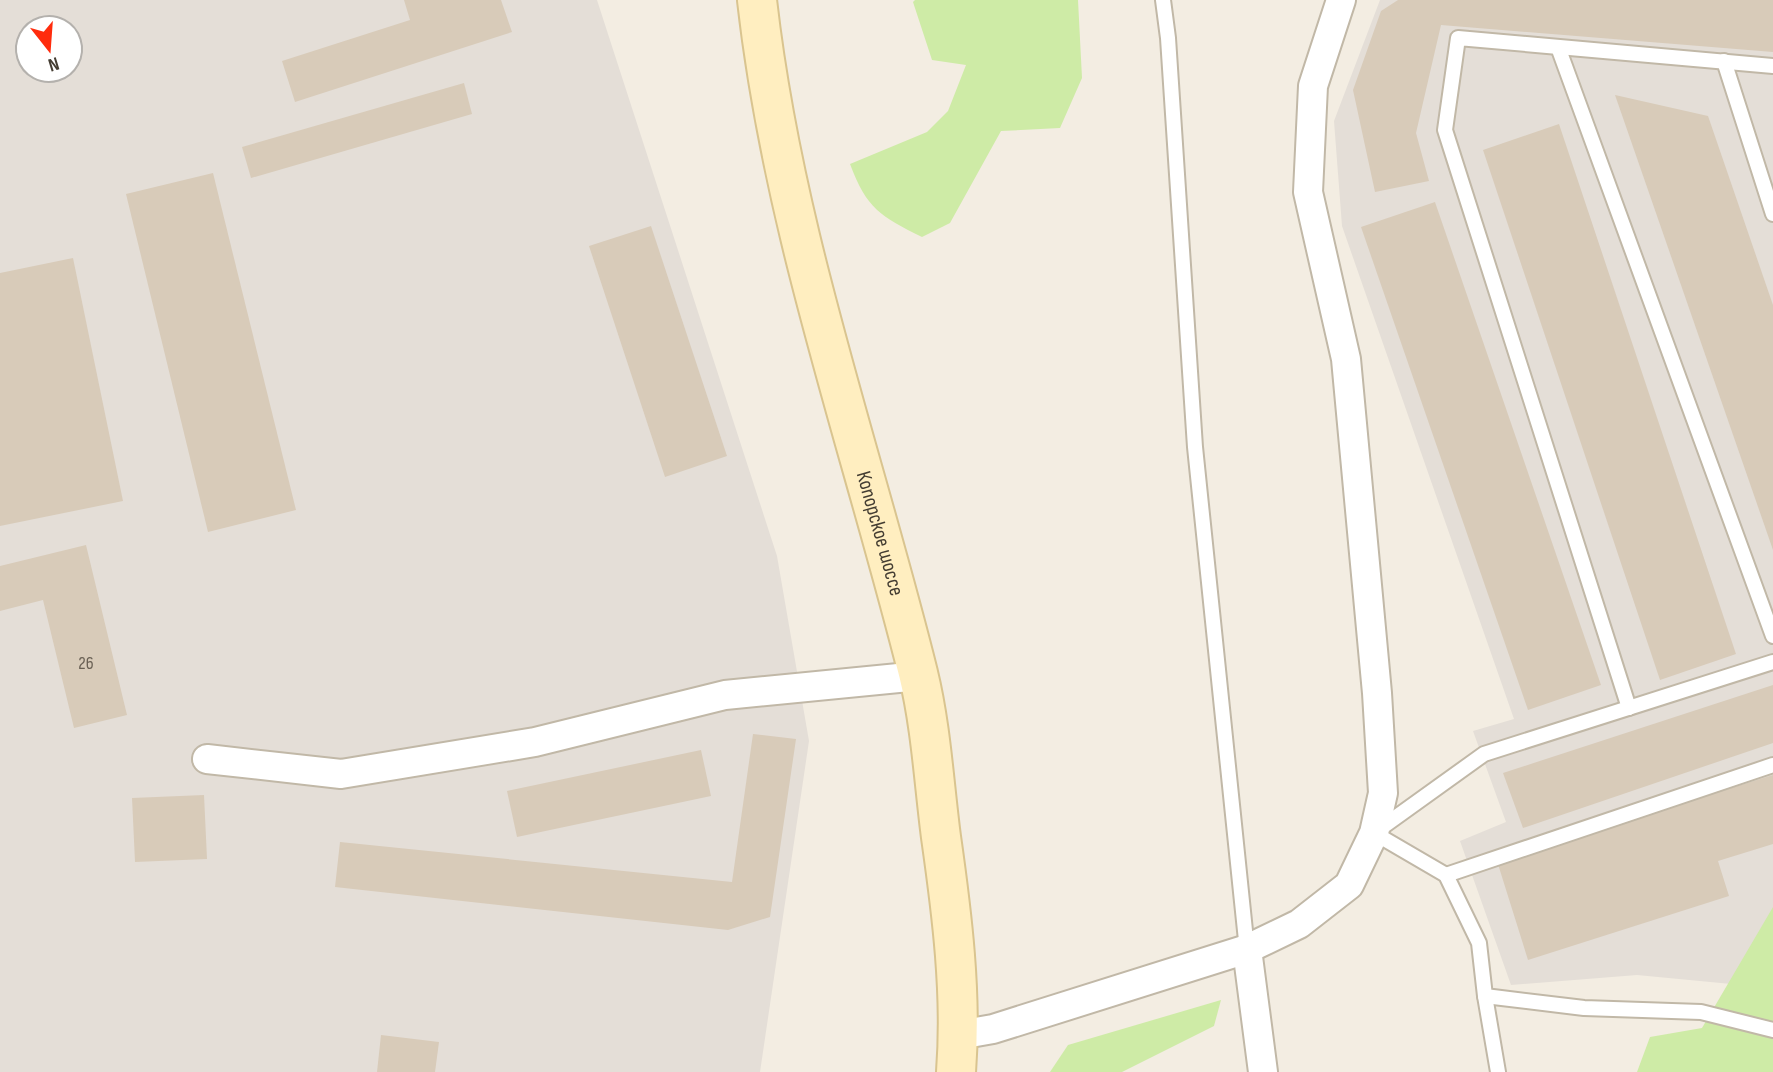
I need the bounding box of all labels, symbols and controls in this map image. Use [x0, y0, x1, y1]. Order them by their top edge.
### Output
north arrow [14, 14, 84, 84]
text: N [45, 51, 62, 76]
street label: Копорское шоссе [851, 468, 909, 598]
house number: 26 [78, 653, 94, 674]

